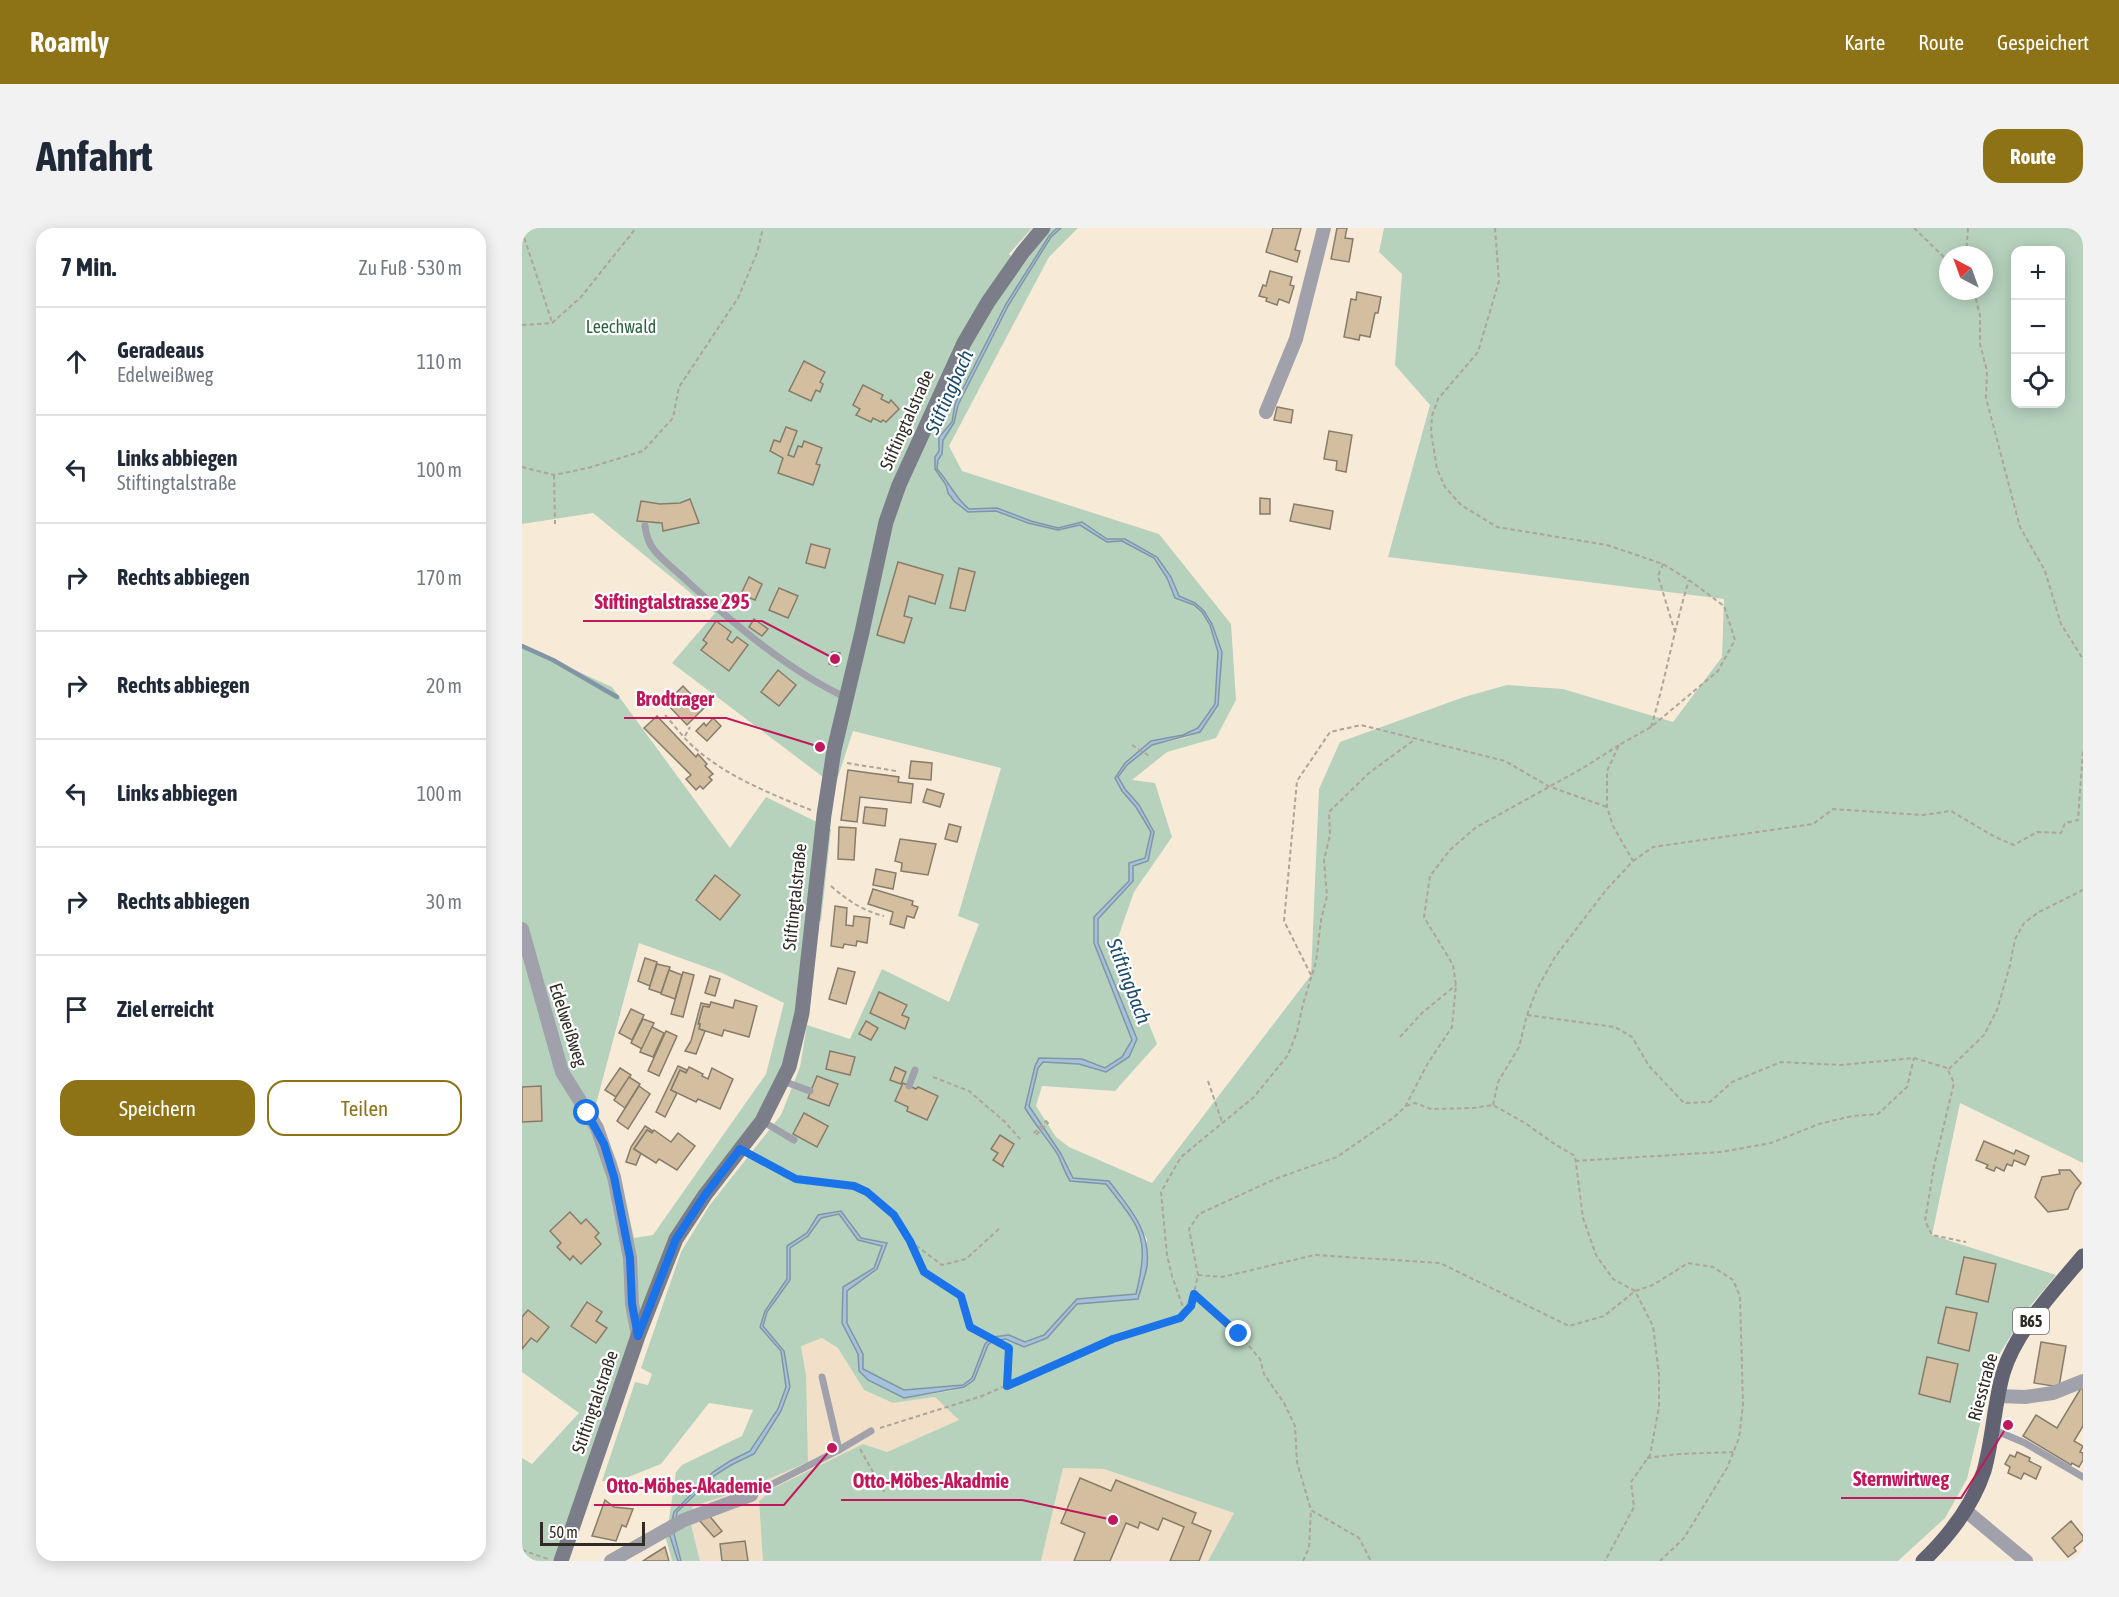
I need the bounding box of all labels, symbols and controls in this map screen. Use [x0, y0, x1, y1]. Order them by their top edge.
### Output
text: Roamly [30, 26, 109, 58]
text: Karte [1844, 30, 1885, 54]
text: Route [1918, 30, 1964, 54]
text: Gespeichert [1997, 30, 2089, 54]
button: Route [1983, 129, 2083, 183]
text: Anfahrt [36, 132, 153, 180]
north arrow [1939, 246, 1993, 300]
map controls [2011, 246, 2065, 408]
button: + [2011, 246, 2065, 300]
text: 7 Min. [60, 252, 116, 282]
text: Zu Fuß · 530 m [359, 256, 462, 279]
button: − [2011, 300, 2065, 354]
park label: Leechwald [586, 316, 656, 337]
text: Geradeaus [117, 337, 204, 363]
icon: ahead [60, 345, 93, 378]
water label: Stiftingbach [919, 346, 977, 438]
text: 110 m [417, 350, 462, 373]
button: locate [2011, 354, 2065, 408]
text: Edelweißweg [117, 363, 213, 386]
street label: Stiftingtalstraße [875, 366, 938, 473]
text: Links abbiegen [117, 445, 238, 471]
icon: left [60, 453, 93, 486]
text: 100 m [417, 458, 462, 481]
text: Stiftingtalstraße [117, 471, 236, 494]
icon: right [60, 561, 93, 594]
text: Rechts abbiegen [117, 564, 250, 590]
text: 170 m [417, 566, 462, 589]
callout: Stiftingtalstrasse 295 [583, 583, 762, 621]
text: Stiftingtalstrasse 295 [594, 590, 750, 613]
icon: right [60, 669, 93, 702]
text: Rechts abbiegen [117, 672, 250, 698]
text: 20 m [426, 674, 462, 697]
callout: Brodtrager [624, 680, 726, 718]
text: Brodtrager [636, 687, 715, 710]
icon: left [60, 777, 93, 810]
text: Links abbiegen [117, 780, 238, 806]
text: 100 m [417, 782, 462, 805]
street label: Stiftingtalstraße [778, 842, 811, 951]
icon: right [60, 885, 93, 918]
text: Rechts abbiegen [117, 888, 250, 914]
text: 30 m [426, 890, 462, 913]
water label: Stiftingbach [1102, 934, 1156, 1027]
street label: Edelweißweg [545, 980, 592, 1070]
icon: arrive [60, 993, 93, 1026]
text: Ziel erreicht [117, 996, 214, 1022]
button: Speichern [60, 1080, 255, 1136]
button: Teilen [267, 1080, 462, 1136]
route start [573, 1099, 599, 1125]
road number: B65 [2013, 1308, 2049, 1334]
route end [1225, 1320, 1251, 1346]
street label: Stiftingtalstraße [567, 1348, 622, 1456]
street label: Riesstraße [1963, 1351, 2002, 1423]
callout: Sternwirtweg [1841, 1460, 1961, 1498]
callout: Otto-Möbes-Akadmie [841, 1462, 1022, 1500]
callout: Otto-Möbes-Akademie [594, 1467, 784, 1505]
text: Sternwirtweg [1853, 1467, 1949, 1490]
text: Otto-Möbes-Akadmie [853, 1469, 1009, 1492]
text: Otto-Möbes-Akademie [606, 1474, 772, 1497]
scale bar [540, 1519, 645, 1546]
text: 50 m [549, 1523, 578, 1541]

